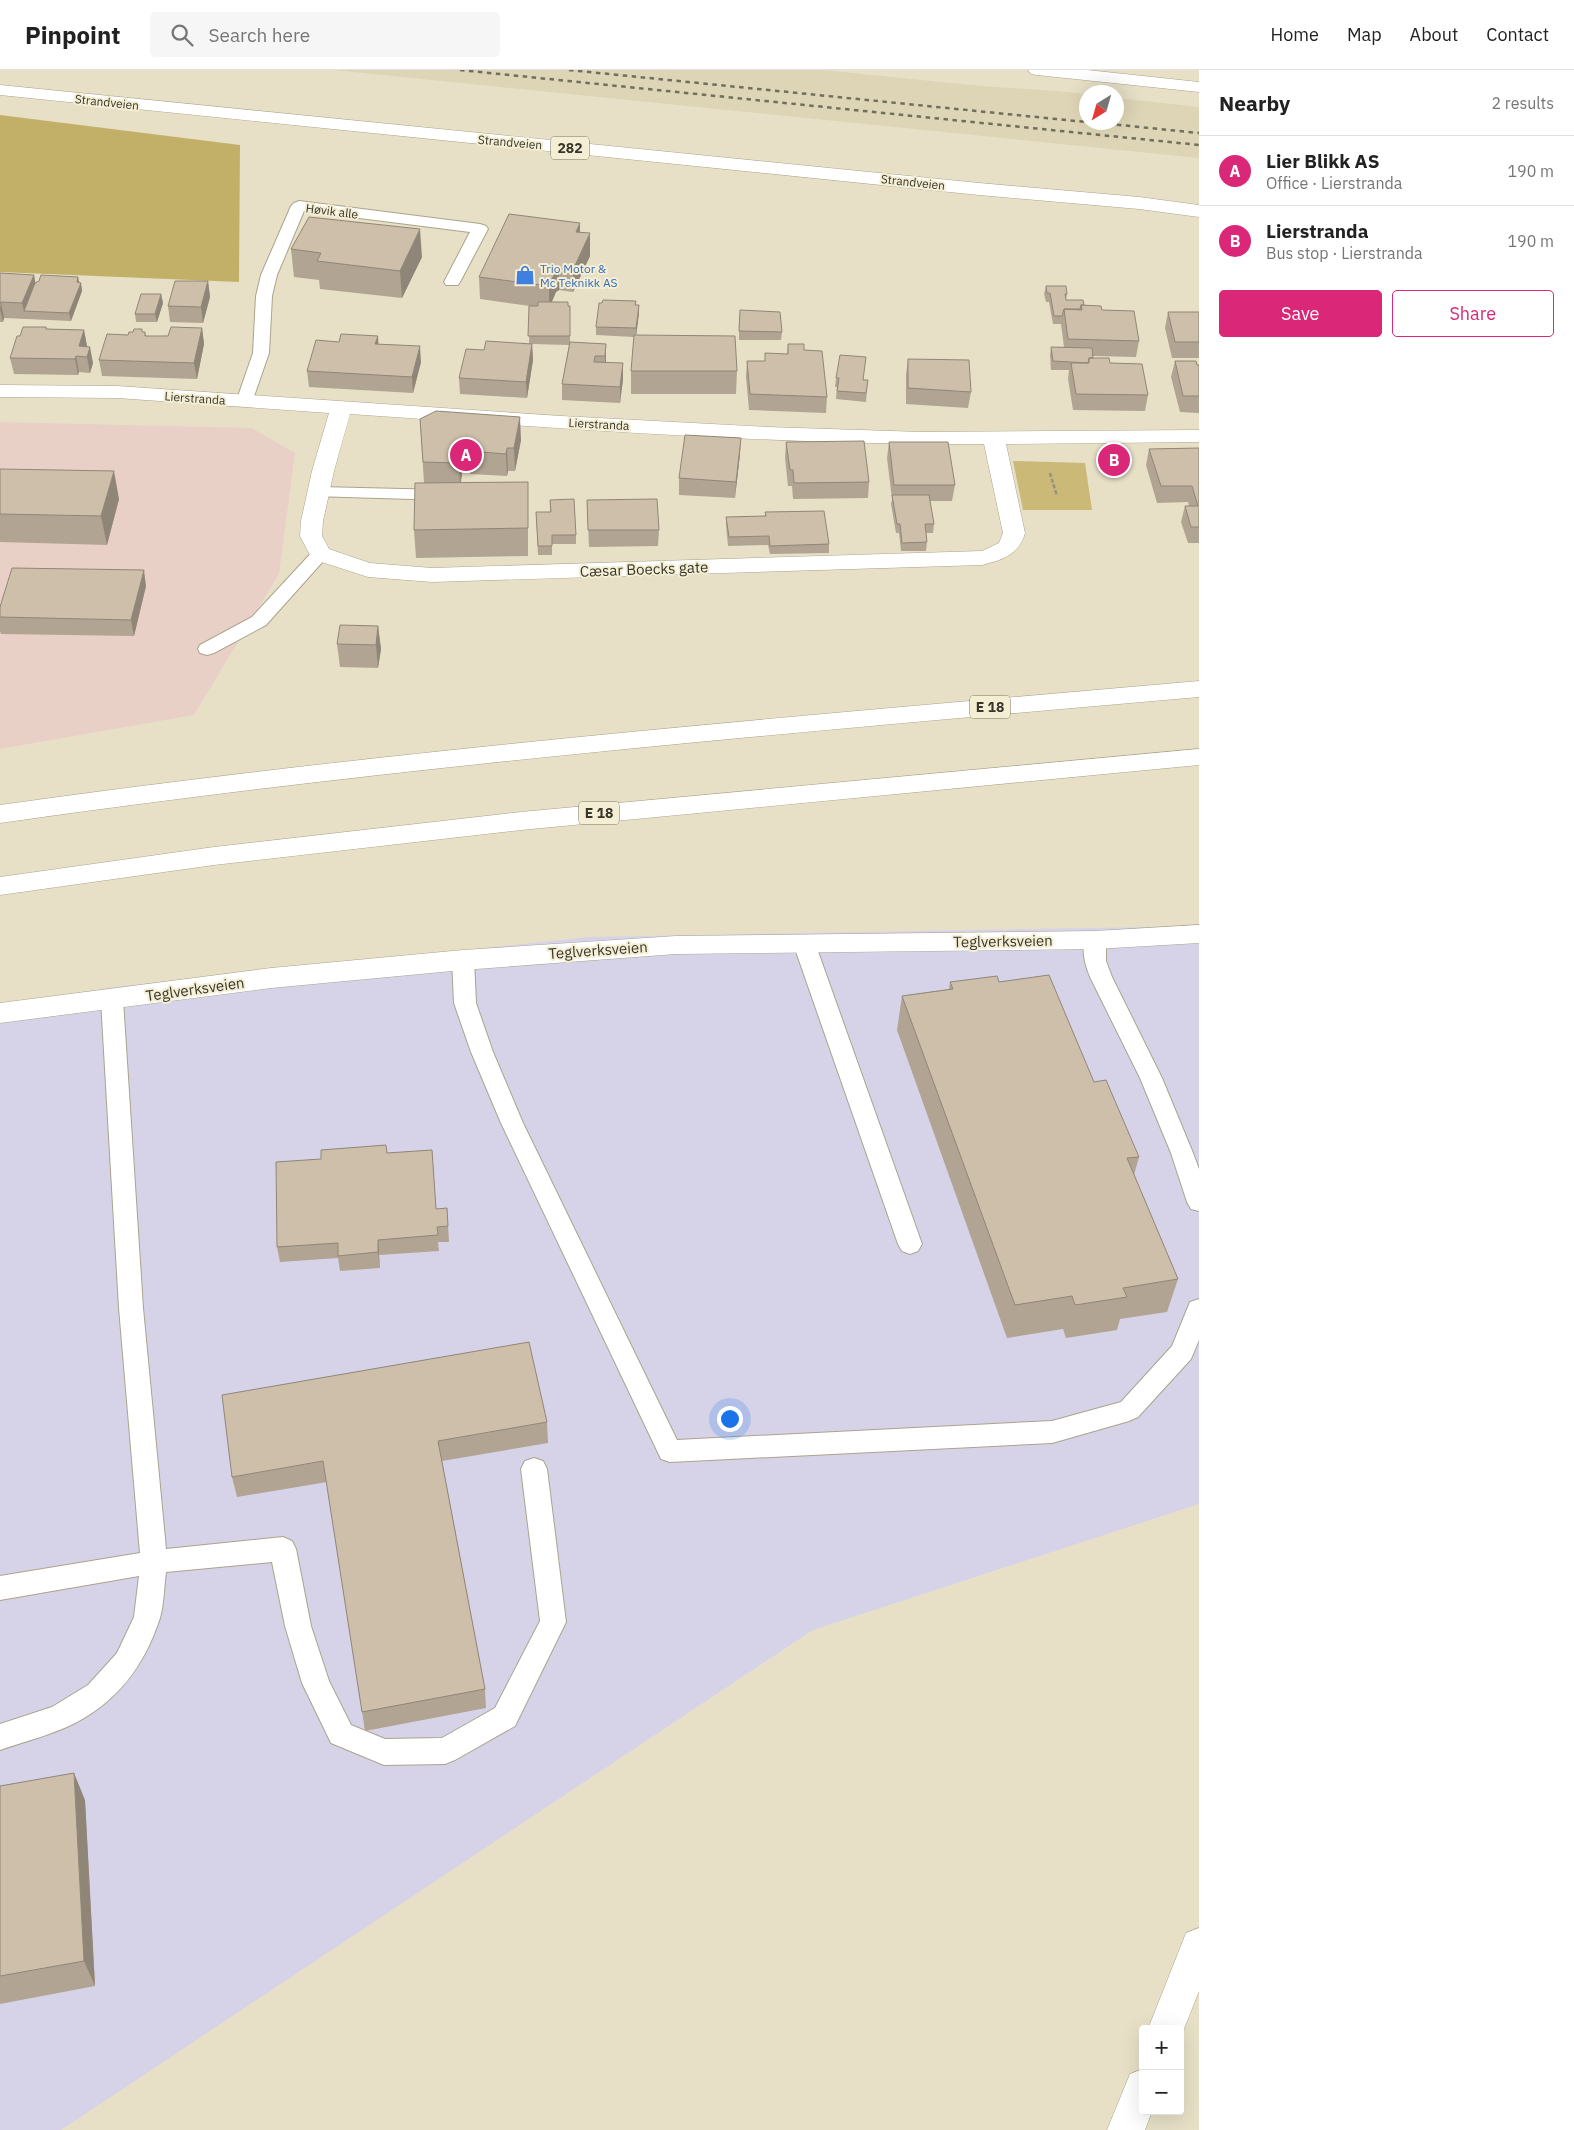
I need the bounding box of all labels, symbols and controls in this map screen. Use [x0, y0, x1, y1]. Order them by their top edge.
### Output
search box [150, 12, 500, 57]
text: Pinpoint [25, 19, 120, 51]
icon: search [168, 21, 196, 49]
text: Search here [208, 23, 310, 47]
text: Home [1271, 23, 1319, 46]
text: Map [1347, 23, 1382, 46]
text: About [1410, 23, 1458, 46]
text: Contact [1486, 23, 1549, 46]
north arrow [1079, 85, 1124, 130]
text: Nearby [1219, 89, 1290, 117]
street label: Strandveien [74, 91, 140, 113]
text: 2 results [1491, 93, 1554, 113]
street label: Strandveien [477, 132, 543, 152]
road number: 282 [551, 136, 589, 160]
text: Lier Blikk AS [1266, 149, 1380, 173]
text: A [1230, 161, 1240, 181]
text: 190 m [1507, 161, 1554, 181]
street label: Strandveien [880, 171, 946, 193]
text: Office · Lierstranda [1266, 173, 1402, 193]
street label: Høvik alle [305, 200, 359, 222]
text: Lierstranda [1266, 219, 1368, 243]
text: B [1230, 231, 1240, 251]
text: 190 m [1507, 231, 1554, 251]
text: Bus stop · Lierstranda [1266, 243, 1423, 263]
place label: Trio Motor & Mc Teknikk AS [540, 261, 618, 290]
shop icon: Trio Motor & Mc Teknikk AS [514, 264, 536, 286]
button: Save [1219, 290, 1382, 337]
button: Share [1392, 290, 1554, 337]
street label: Lierstranda [164, 388, 226, 408]
street label: Lierstranda [568, 415, 630, 433]
pin: A [450, 436, 482, 474]
pin: B [1098, 441, 1130, 479]
street label: Cæsar Boecks gate [579, 557, 709, 581]
road number: E 18 [970, 696, 1010, 719]
road number: E 18 [579, 801, 619, 824]
street label: Teglverksveien [953, 931, 1053, 951]
street label: Teglverksveien [548, 937, 648, 963]
street label: Teglverksveien [144, 973, 246, 1005]
your location [717, 1406, 743, 1432]
map controls [1139, 2025, 1184, 2115]
button: + [1139, 2025, 1184, 2070]
button: − [1139, 2070, 1184, 2115]

